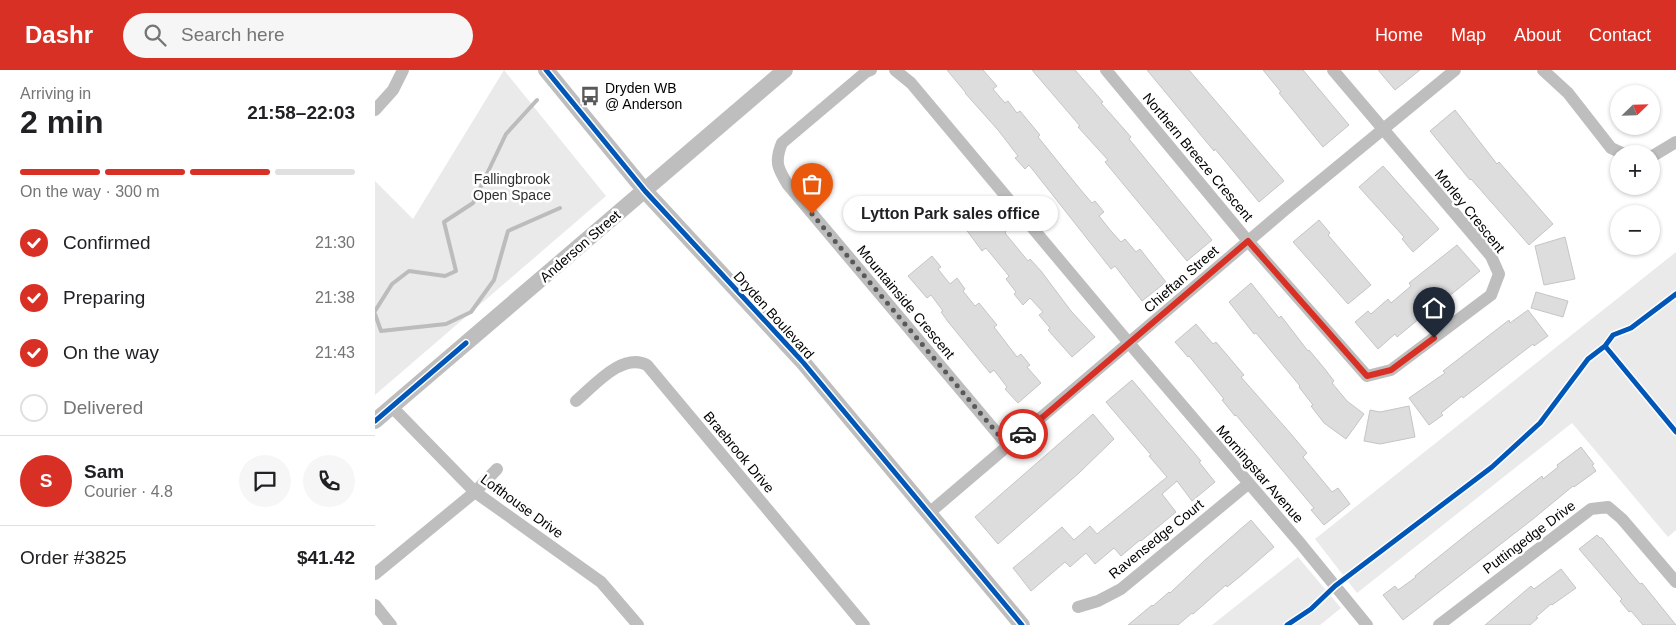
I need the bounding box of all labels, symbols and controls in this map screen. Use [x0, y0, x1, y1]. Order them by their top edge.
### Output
search box [123, 13, 473, 58]
text: Dashr [25, 21, 93, 48]
icon: search [141, 21, 169, 49]
text: Search here [181, 24, 285, 45]
text: Home [1375, 25, 1423, 45]
text: Map [1451, 25, 1486, 45]
text: About [1514, 25, 1561, 45]
text: Contact [1589, 25, 1651, 45]
place label: Dryden WB @ Anderson [605, 80, 682, 112]
text: Arriving in [20, 85, 91, 102]
bus stop icon: Dryden WB @ Anderson [579, 85, 601, 107]
north arrow [1610, 85, 1660, 135]
map controls [1610, 85, 1660, 255]
street label: Northern Breeze Crescent [1140, 90, 1256, 225]
text: 21:58–22:03 [247, 102, 355, 123]
text: 2 min [20, 104, 104, 140]
button: + [1610, 145, 1660, 195]
pin [791, 163, 833, 214]
street label: Morley Crescent [1432, 166, 1508, 256]
icon: bag [798, 170, 826, 198]
park label: Fallingbrook Open Space [473, 171, 551, 203]
text: On the way · 300 m [20, 183, 160, 200]
callout: Lytton Park sales office [842, 196, 1057, 232]
text: Lytton Park sales office [861, 205, 1040, 222]
button: − [1610, 205, 1660, 255]
street label: Anderson Street [537, 207, 624, 285]
icon: check [20, 229, 48, 257]
text: Confirmed [63, 232, 151, 253]
text: 21:30 [315, 234, 355, 251]
street label: Mountainside Crescent [854, 242, 958, 362]
street label: Chieftan Street [1141, 242, 1222, 316]
street label: Dryden Boulevard [731, 268, 817, 362]
icon: check [20, 284, 48, 312]
text: Preparing [63, 287, 145, 308]
pin [1413, 287, 1455, 338]
text: 21:38 [315, 289, 355, 306]
icon: home [1420, 294, 1448, 322]
icon: check [20, 339, 48, 367]
text: On the way [63, 342, 159, 363]
text: 21:43 [315, 344, 355, 361]
text: Delivered [63, 397, 143, 418]
street label: Braebrook Drive [700, 408, 778, 496]
courier [998, 409, 1048, 459]
icon: car [1009, 420, 1037, 448]
street label: Morningstar Avenue [1213, 422, 1307, 526]
button: chat [239, 455, 291, 507]
button: phone [303, 455, 355, 507]
text: Sam [84, 461, 124, 482]
text: S [40, 470, 52, 491]
street label: Lofthouse Drive [478, 471, 567, 541]
text: Courier · 4.8 [84, 483, 173, 500]
street label: Ravensedge Court [1106, 496, 1206, 582]
street label: Puttingedge Drive [1480, 497, 1578, 577]
text: Order #3825 [20, 547, 127, 568]
text: $41.42 [297, 547, 355, 568]

